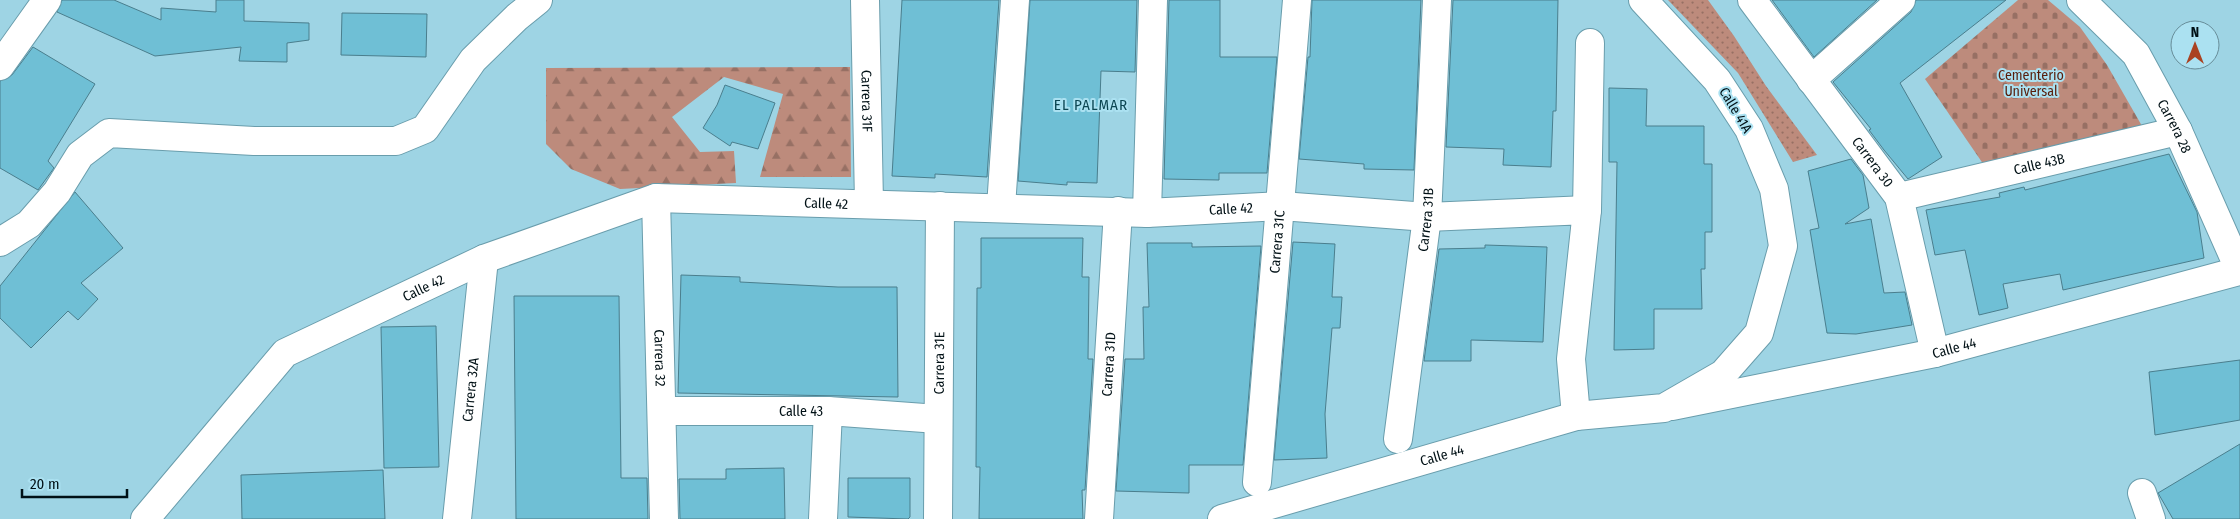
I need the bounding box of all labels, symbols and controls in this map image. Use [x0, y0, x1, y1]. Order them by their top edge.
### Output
north arrow [2170, 20, 2220, 70]
text: N [2191, 24, 2199, 41]
park label: Cementerio Universal [1998, 67, 2064, 100]
street label: Carrera 31F [857, 70, 876, 132]
street label: Calle 41A [1715, 84, 1756, 137]
district label: EL PALMAR [1054, 96, 1128, 114]
street label: Carrera 28 [2153, 97, 2195, 156]
street label: Carrera 30 [1848, 134, 1897, 191]
street label: Calle 43B [2012, 150, 2067, 179]
street label: Carrera 31B [1415, 187, 1437, 253]
street label: Calle 42 [804, 195, 848, 213]
street label: Calle 42 [1208, 199, 1253, 219]
street label: Carrera 31C [1266, 210, 1289, 274]
street label: Calle 42 [400, 271, 447, 305]
street label: Carrera 32 [650, 329, 669, 387]
street label: Carrera 31E [931, 331, 948, 394]
street label: Carrera 31D [1099, 332, 1120, 397]
street label: Calle 44 [1930, 334, 1978, 362]
street label: Carrera 32A [459, 356, 483, 423]
street label: Calle 43 [779, 403, 823, 420]
street label: Calle 44 [1418, 441, 1466, 470]
scale bar [22, 466, 128, 498]
text: 20 m [30, 475, 60, 493]

